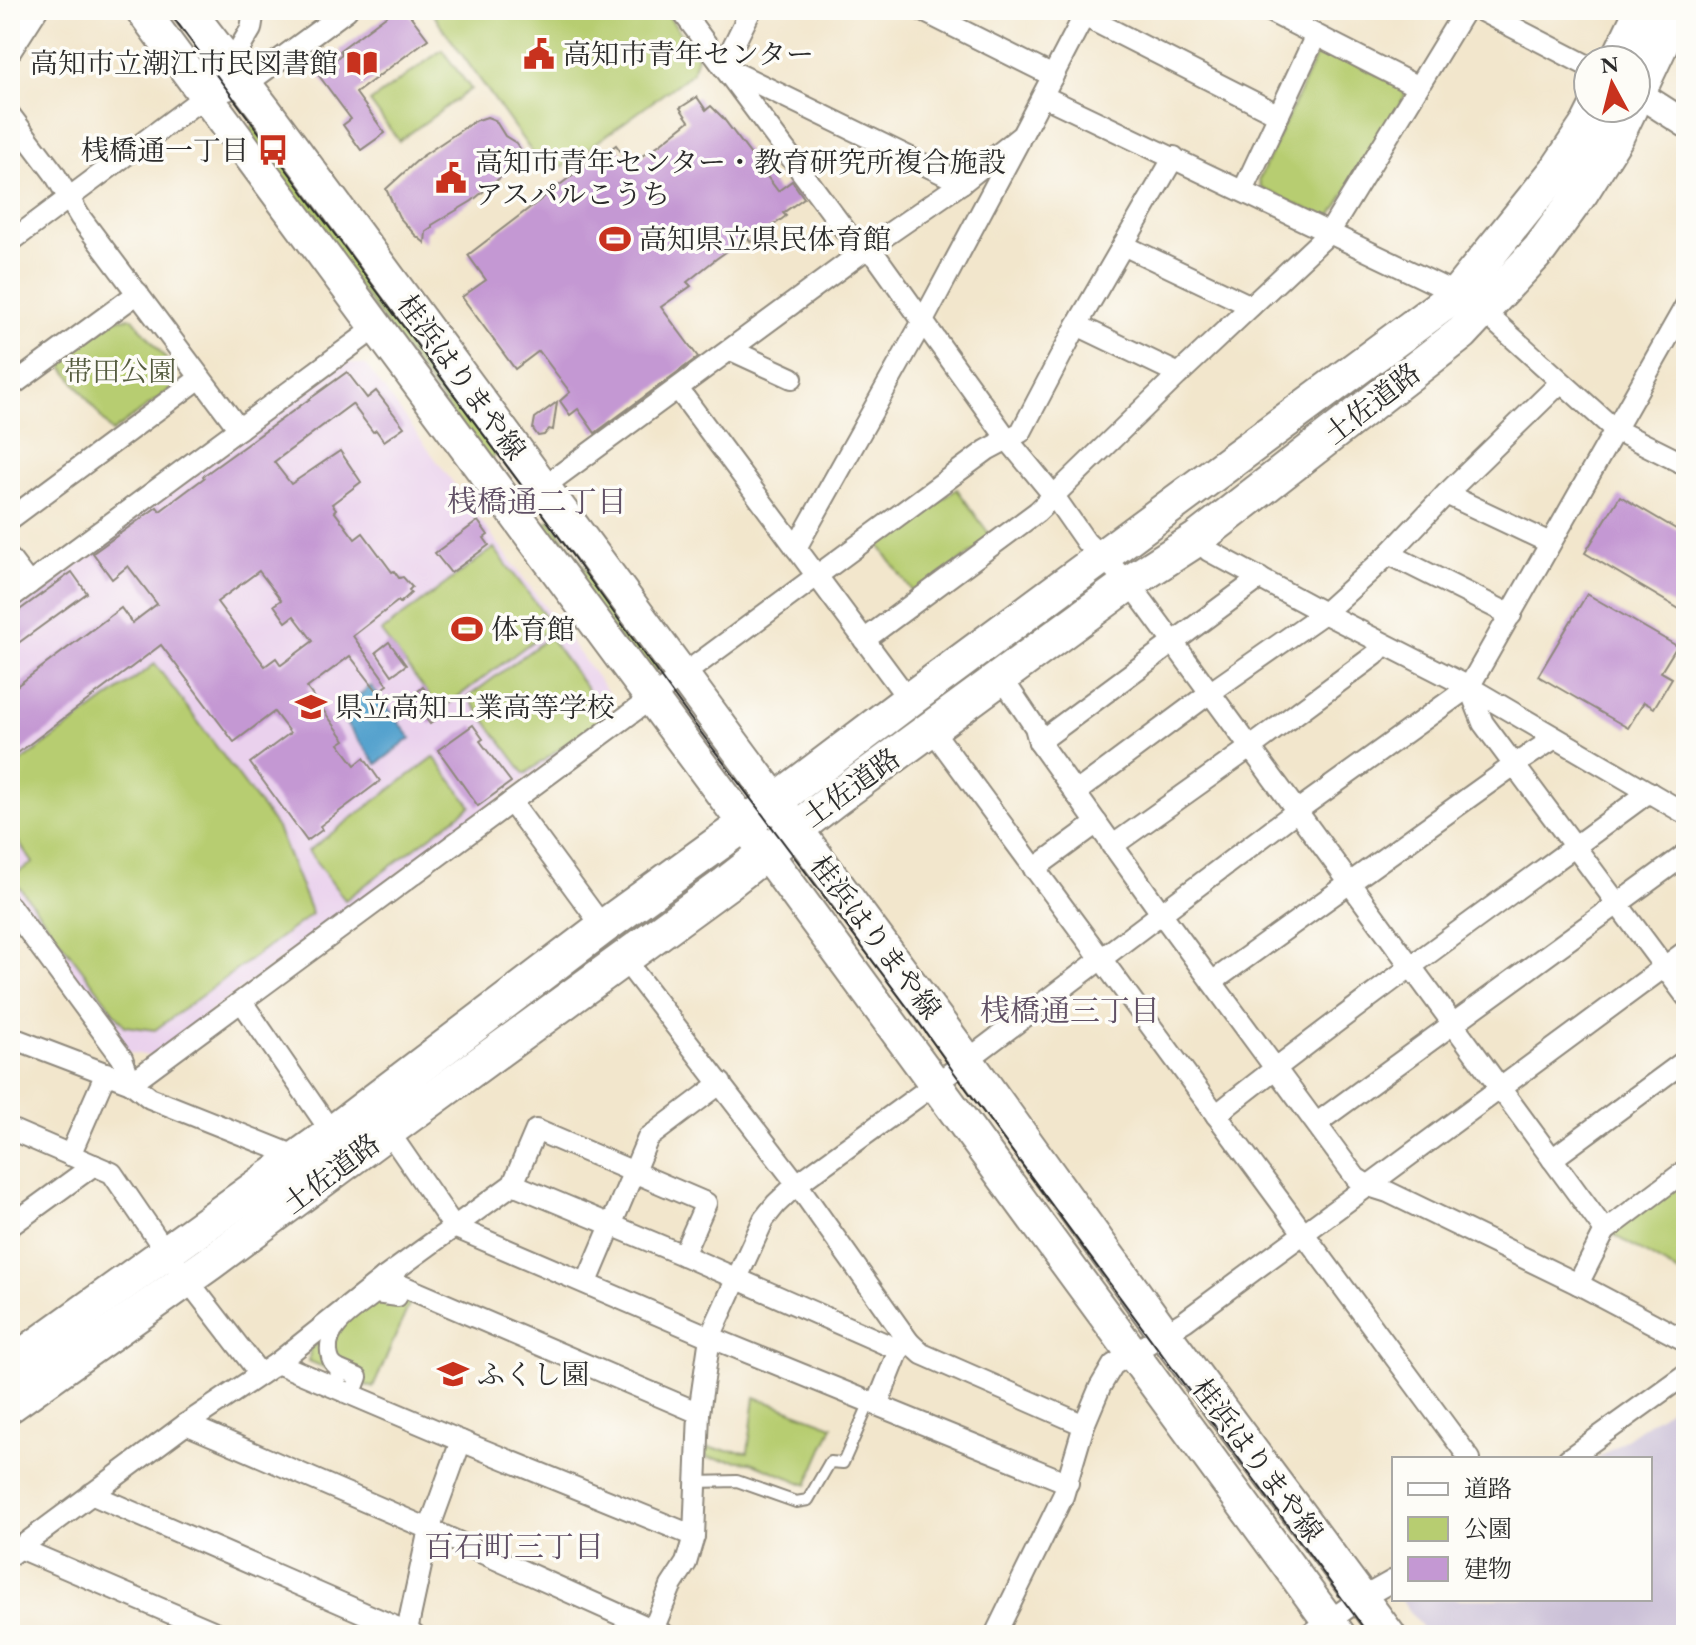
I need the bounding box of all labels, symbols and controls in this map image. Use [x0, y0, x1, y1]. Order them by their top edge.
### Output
place label: 高知市青年センター [563, 36, 814, 72]
public building icon: 高知市青年センター [522, 37, 556, 71]
north arrow [1572, 44, 1652, 124]
place label: 高知市立潮江市民図書館 [30, 45, 338, 81]
library icon: 高知市立潮江市民図書館 [345, 46, 379, 80]
text: N [1599, 49, 1620, 80]
place label: 桟橋通一丁目 [81, 132, 249, 168]
bus stop icon: 桟橋通一丁目 [256, 133, 290, 167]
place label: 高知市青年センター・教育研究所複合施設 アスパルこうち [475, 144, 1006, 212]
public building icon: 高知市青年センター・教育研究所複合施設 アスパルこうち [434, 161, 468, 195]
place label: 高知県立県民体育館 [639, 221, 891, 257]
sports icon: 高知県立県民体育館 [598, 222, 632, 256]
street label: 桂浜はりまや線 [390, 287, 534, 467]
park label: 帯田公園 [64, 353, 176, 389]
street label: 土佐道路 [1317, 354, 1427, 452]
district label: 桟橋通二丁目 [447, 482, 627, 521]
place label: 体育館 [491, 611, 575, 647]
sports icon: 体育館 [450, 612, 484, 646]
place label: 県立高知工業高等学校 [335, 689, 615, 725]
school or university icon: 県立高知工業高等学校 [294, 690, 328, 724]
street label: 土佐道路 [795, 740, 907, 834]
street label: 桂浜はりまや線 [803, 848, 949, 1026]
district label: 桟橋通三丁目 [980, 991, 1160, 1030]
street label: 土佐道路 [275, 1125, 387, 1221]
place label: ふくし園 [477, 1356, 589, 1392]
school or university icon: ふくし園 [436, 1357, 470, 1391]
street label: 桂浜はりまや線 [1185, 1371, 1331, 1549]
legend [1392, 1457, 1652, 1601]
text: 道路 [1464, 1473, 1512, 1504]
text: 公園 [1464, 1513, 1512, 1544]
district label: 百石町三丁目 [424, 1527, 604, 1566]
text: 建物 [1464, 1553, 1512, 1584]

